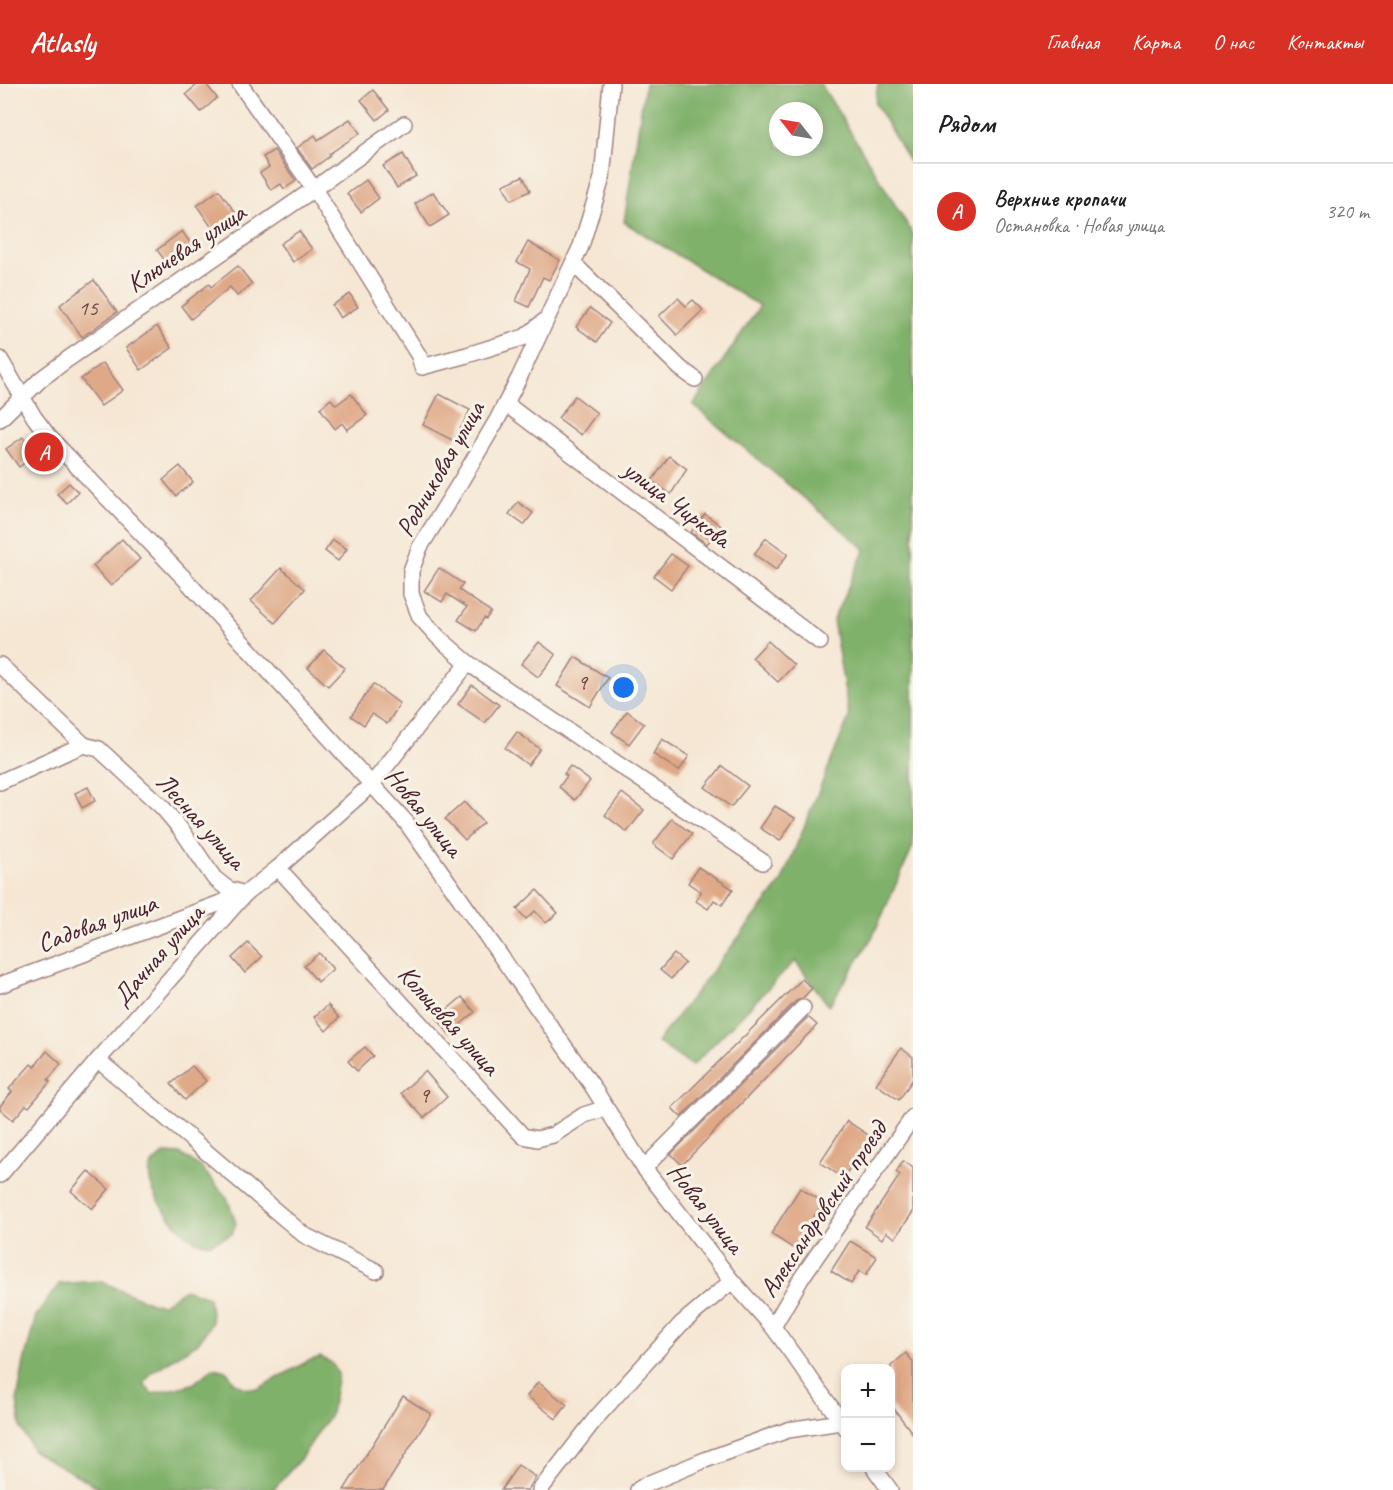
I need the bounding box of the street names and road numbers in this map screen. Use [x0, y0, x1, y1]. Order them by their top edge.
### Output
street label: Ключевая улица [120, 195, 253, 300]
street label: Родниковая улица [388, 394, 493, 542]
street label: улица Чиркова [615, 452, 739, 557]
street label: Новая улица [378, 760, 472, 865]
street label: Лесная улица [149, 766, 255, 878]
street label: Садовая улица [33, 886, 163, 960]
street label: Дачная улица [105, 896, 213, 1013]
street label: Кольцевая улица [391, 958, 508, 1083]
street label: Александровский проезд [752, 1112, 896, 1303]
street label: Новая улица [660, 1156, 753, 1262]

